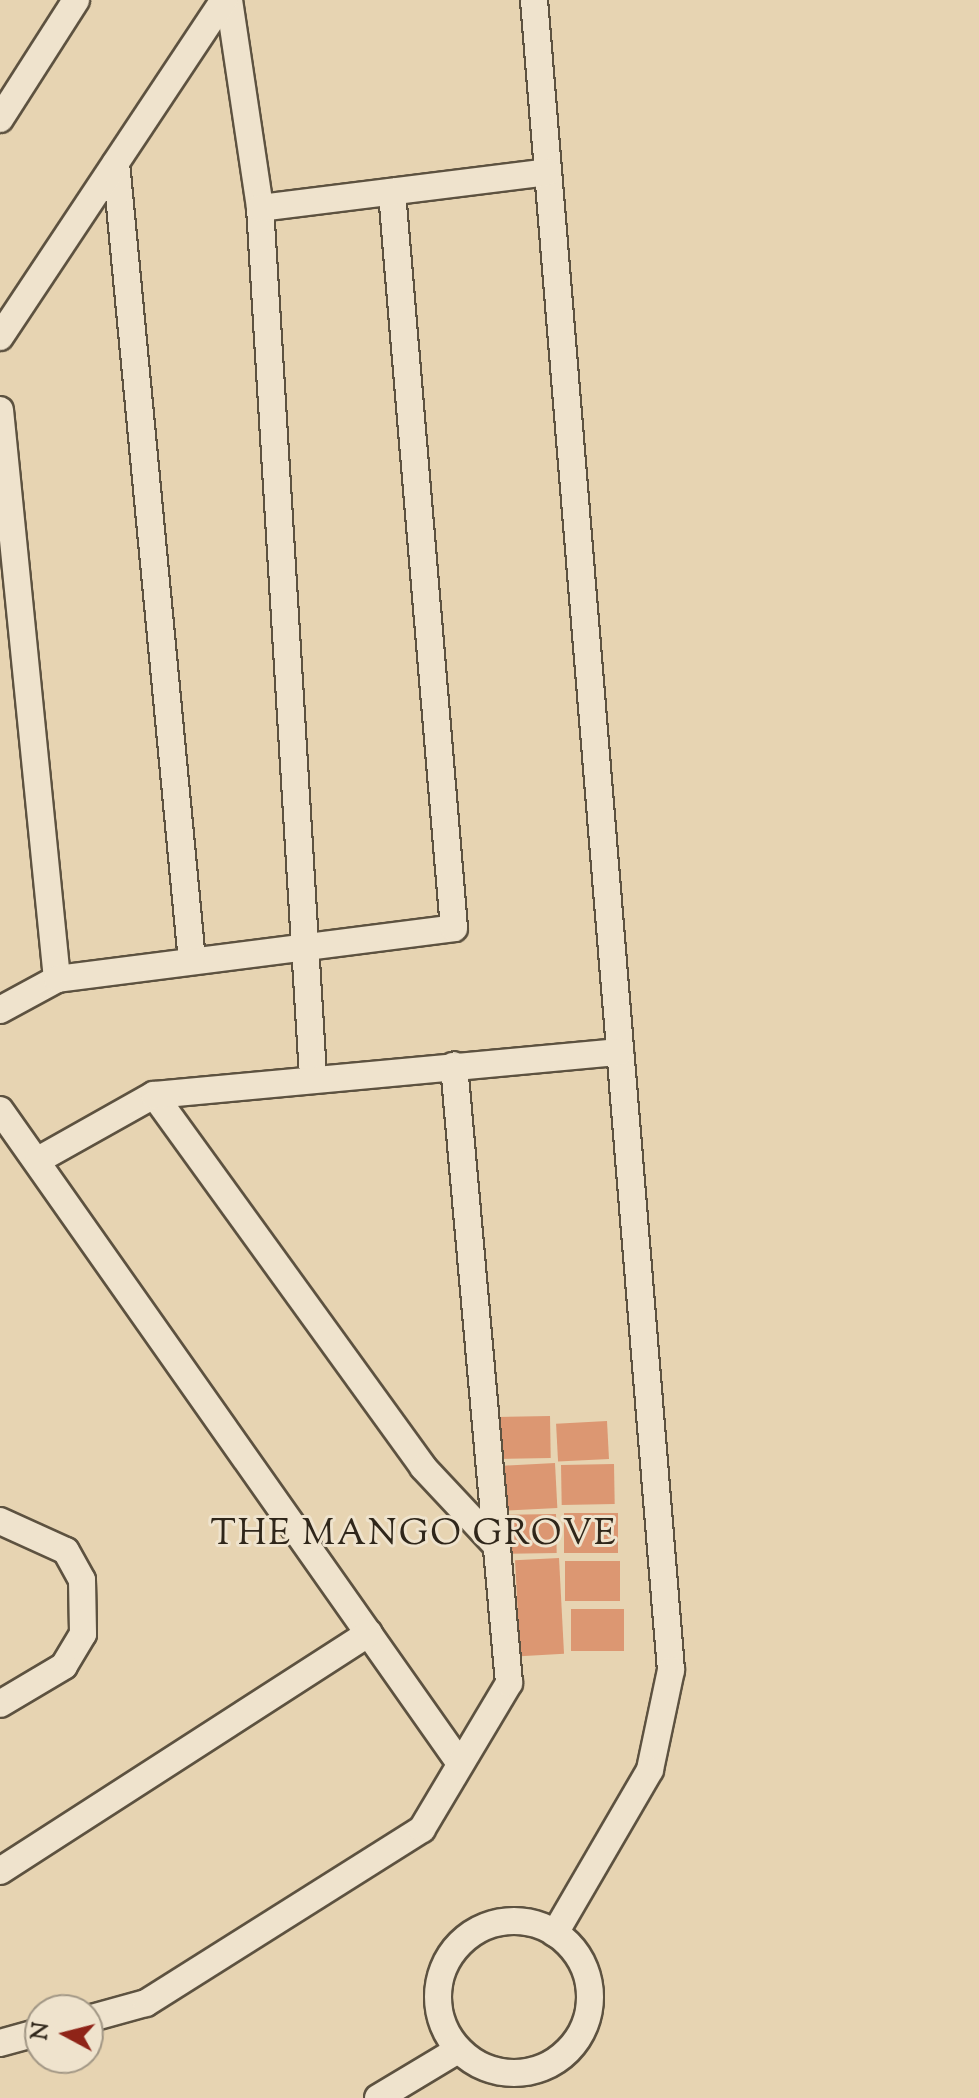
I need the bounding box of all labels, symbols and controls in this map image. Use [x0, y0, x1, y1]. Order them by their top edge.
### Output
district label: THE MANGO GROVE [211, 1514, 617, 1558]
north arrow [24, 1994, 104, 2074]
text: N [25, 2021, 59, 2042]

